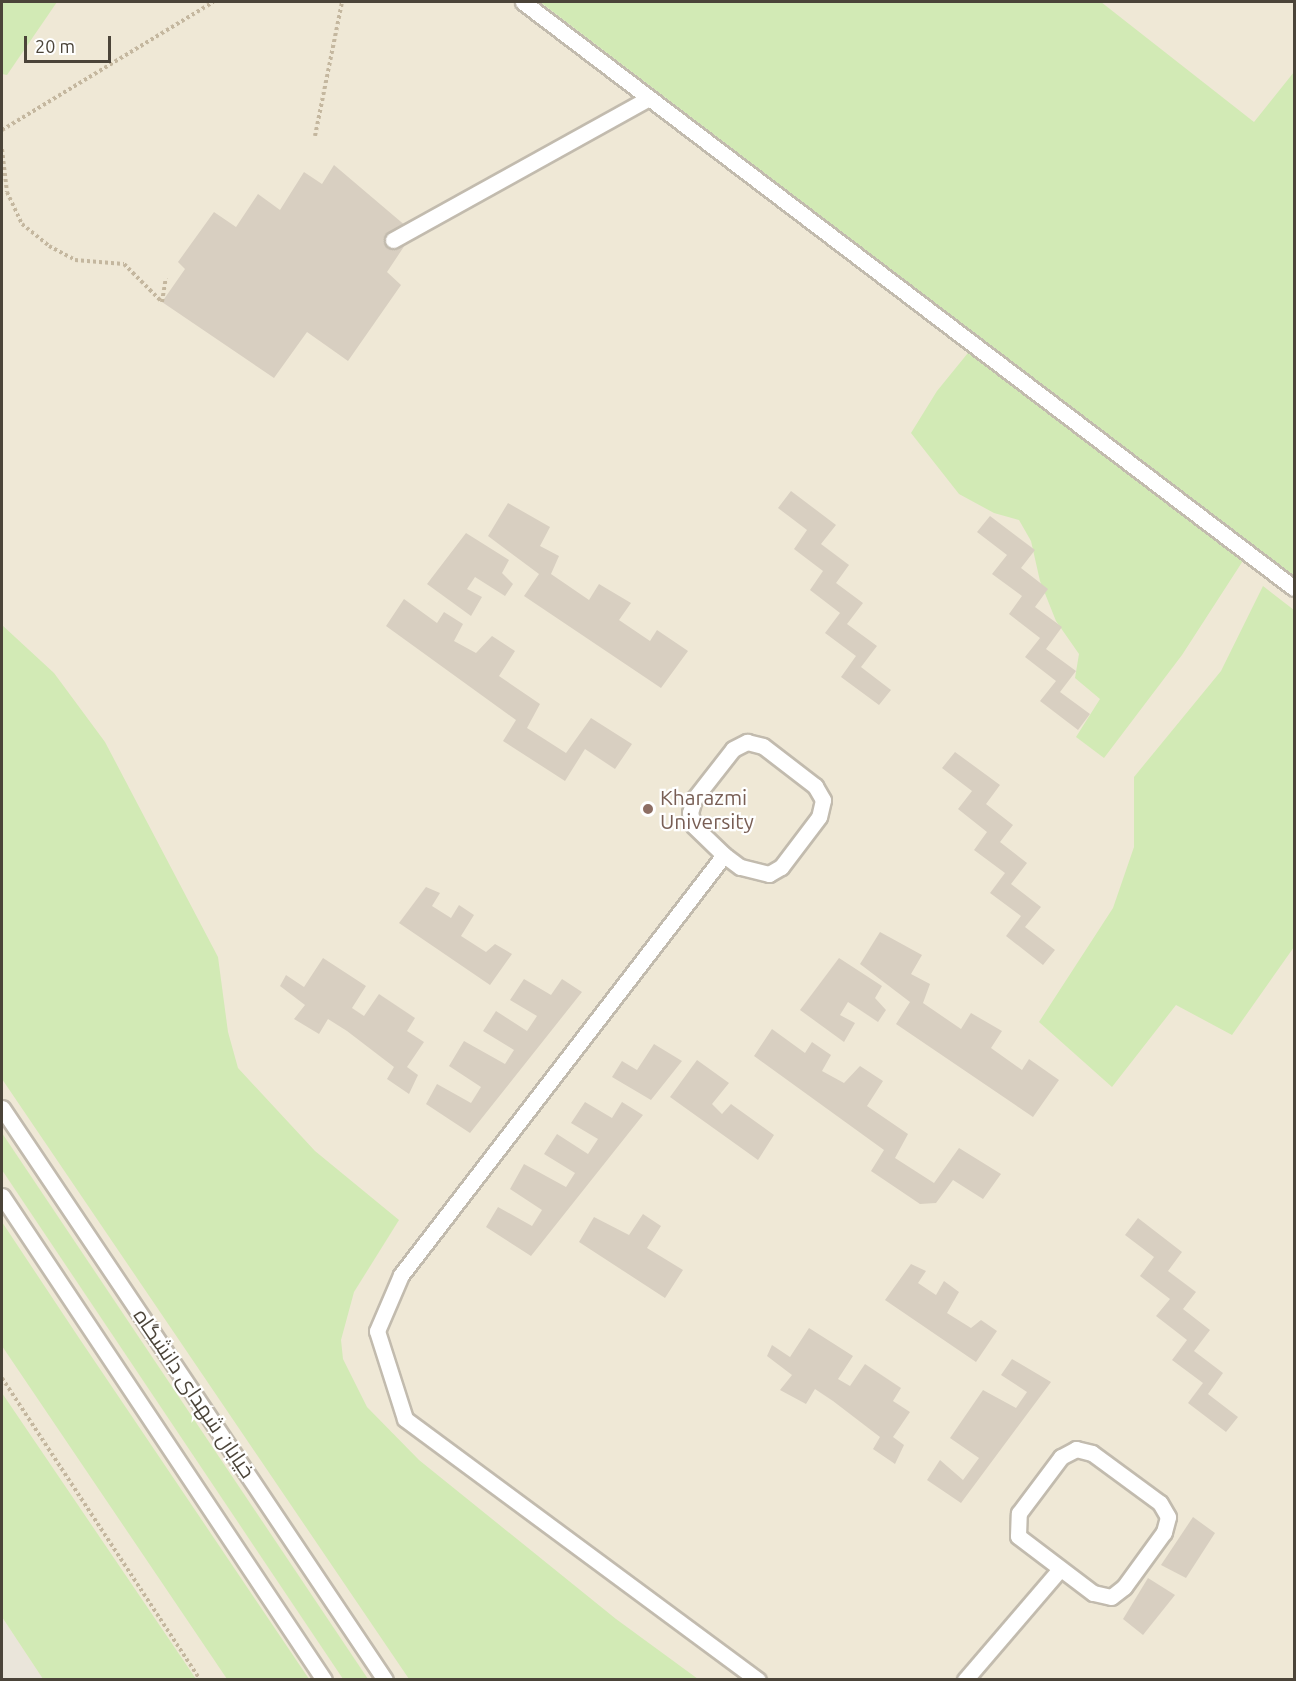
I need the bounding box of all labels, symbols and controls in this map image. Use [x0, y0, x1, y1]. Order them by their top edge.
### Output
scale bar [27, 24, 114, 62]
text: 20 m [35, 36, 75, 56]
place label: Kharazmi University [660, 784, 754, 834]
marker: Kharazmi University [641, 802, 655, 816]
street label: خیابان شهدای دانشگاه [129, 1303, 261, 1483]

